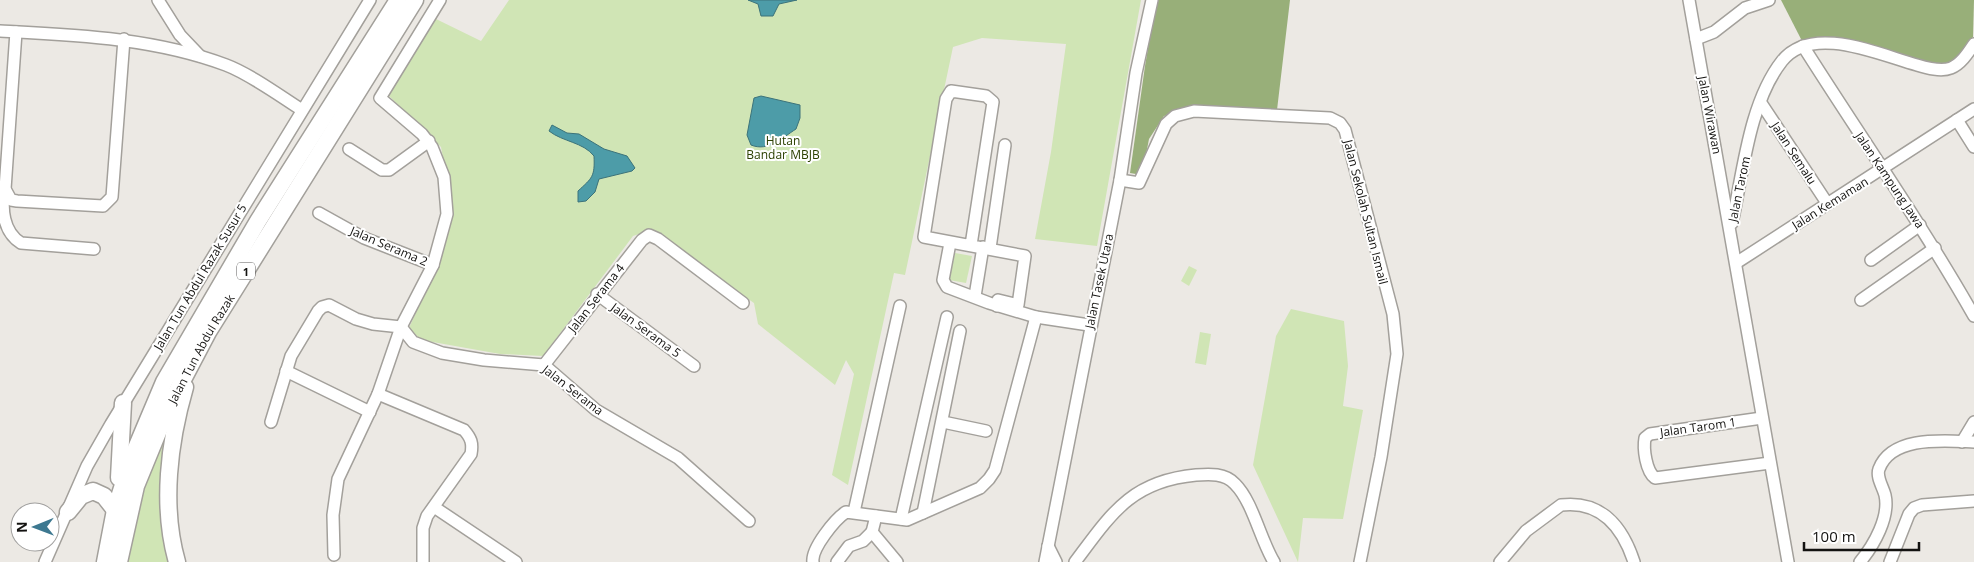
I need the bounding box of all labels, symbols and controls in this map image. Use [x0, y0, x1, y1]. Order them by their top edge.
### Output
street label: Jalan Wirawan [1694, 74, 1726, 155]
street label: Jalan Semalu [1767, 118, 1821, 188]
street label: Jalan Kampung Jawa [1851, 128, 1929, 231]
park label: Hutan Bandar MBJB [746, 132, 820, 163]
street label: Jalan Sekolah Sultan Ismail [1340, 137, 1392, 286]
street label: Jalan Tarom [1724, 155, 1754, 224]
street label: Jalan Kemaman [1788, 173, 1871, 234]
street label: Jalan Tun Abdul Razak Susur 5 [151, 201, 249, 353]
street label: Jalan Serama 2 [347, 222, 431, 270]
street label: Jalan Tasek Utara [1080, 232, 1117, 331]
street label: Jalan Serama 4 [563, 260, 628, 337]
road number: 1 [237, 262, 255, 280]
street label: Jalan Tun Abdul Razak [165, 292, 237, 406]
street label: Jalan Serama 5 [607, 298, 685, 361]
street label: Jalan Serama [538, 360, 607, 419]
street label: Jalan Tarom 1 [1658, 413, 1737, 441]
north arrow [10, 502, 60, 552]
scale bar [1804, 520, 1919, 552]
text: N [12, 521, 31, 533]
text: 100 m [1812, 526, 1856, 546]

